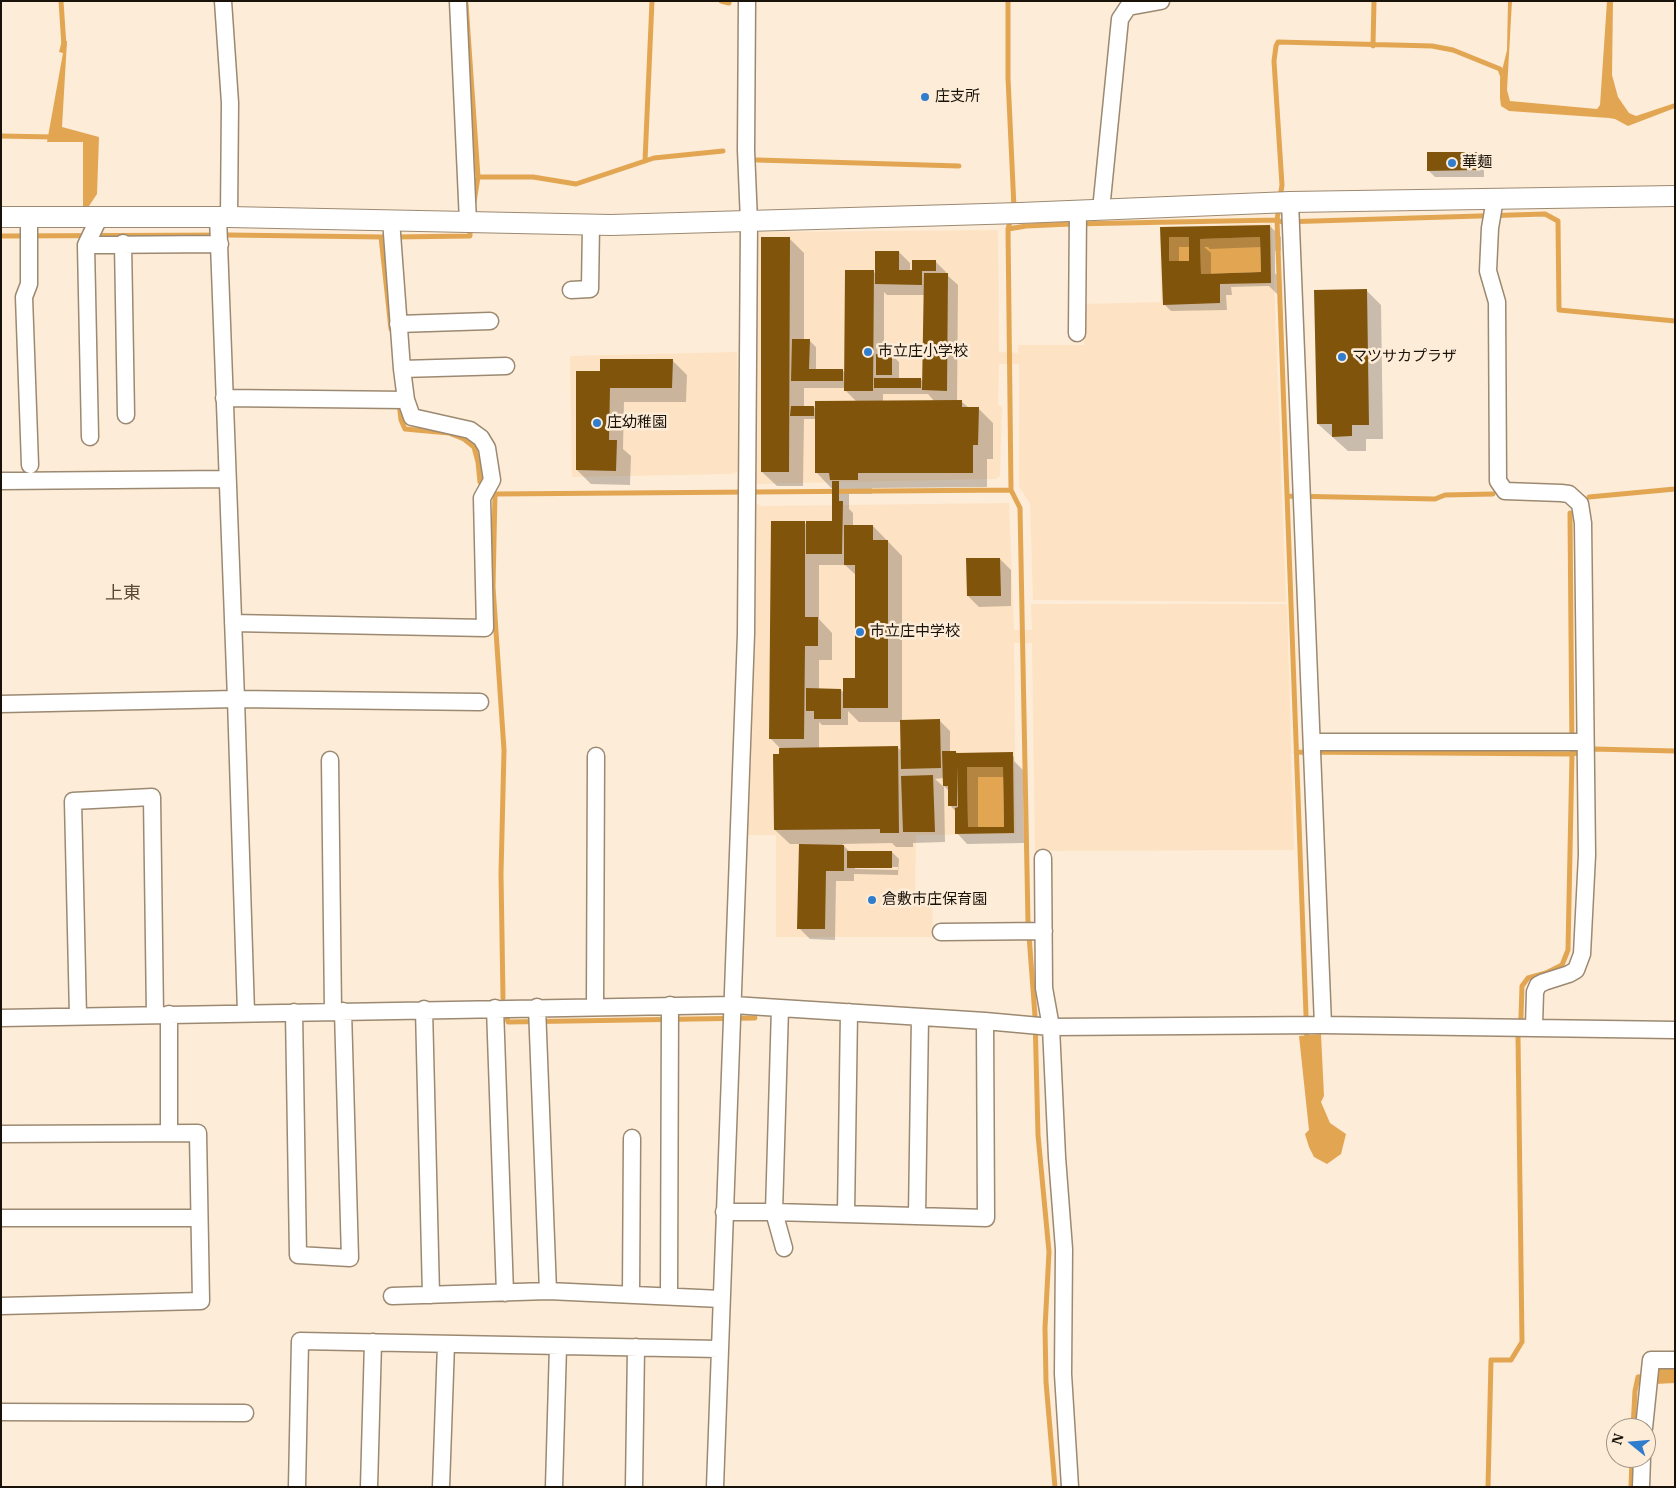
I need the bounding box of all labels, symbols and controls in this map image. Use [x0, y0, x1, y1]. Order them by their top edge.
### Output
place label: 庄支所 [935, 88, 980, 106]
marker: 庄支所 [919, 91, 931, 103]
place label: 華麺 [1462, 154, 1492, 172]
marker: 華麺 [1446, 157, 1458, 169]
place label: 市立庄小学校 [878, 343, 968, 361]
marker: 市立庄小学校 [862, 346, 874, 358]
place label: マツサカプラザ [1352, 348, 1457, 366]
marker: マツサカプラザ [1336, 351, 1348, 363]
place label: 庄幼稚園 [607, 414, 667, 432]
marker: 庄幼稚園 [591, 417, 603, 429]
district label: 上東 [105, 583, 141, 605]
place label: 市立庄中学校 [870, 623, 960, 641]
marker: 市立庄中学校 [854, 626, 866, 638]
place label: 倉敷市庄保育園 [882, 891, 987, 909]
marker: 倉敷市庄保育園 [866, 894, 878, 906]
north arrow [1606, 1418, 1656, 1468]
text: N [1607, 1431, 1628, 1447]

